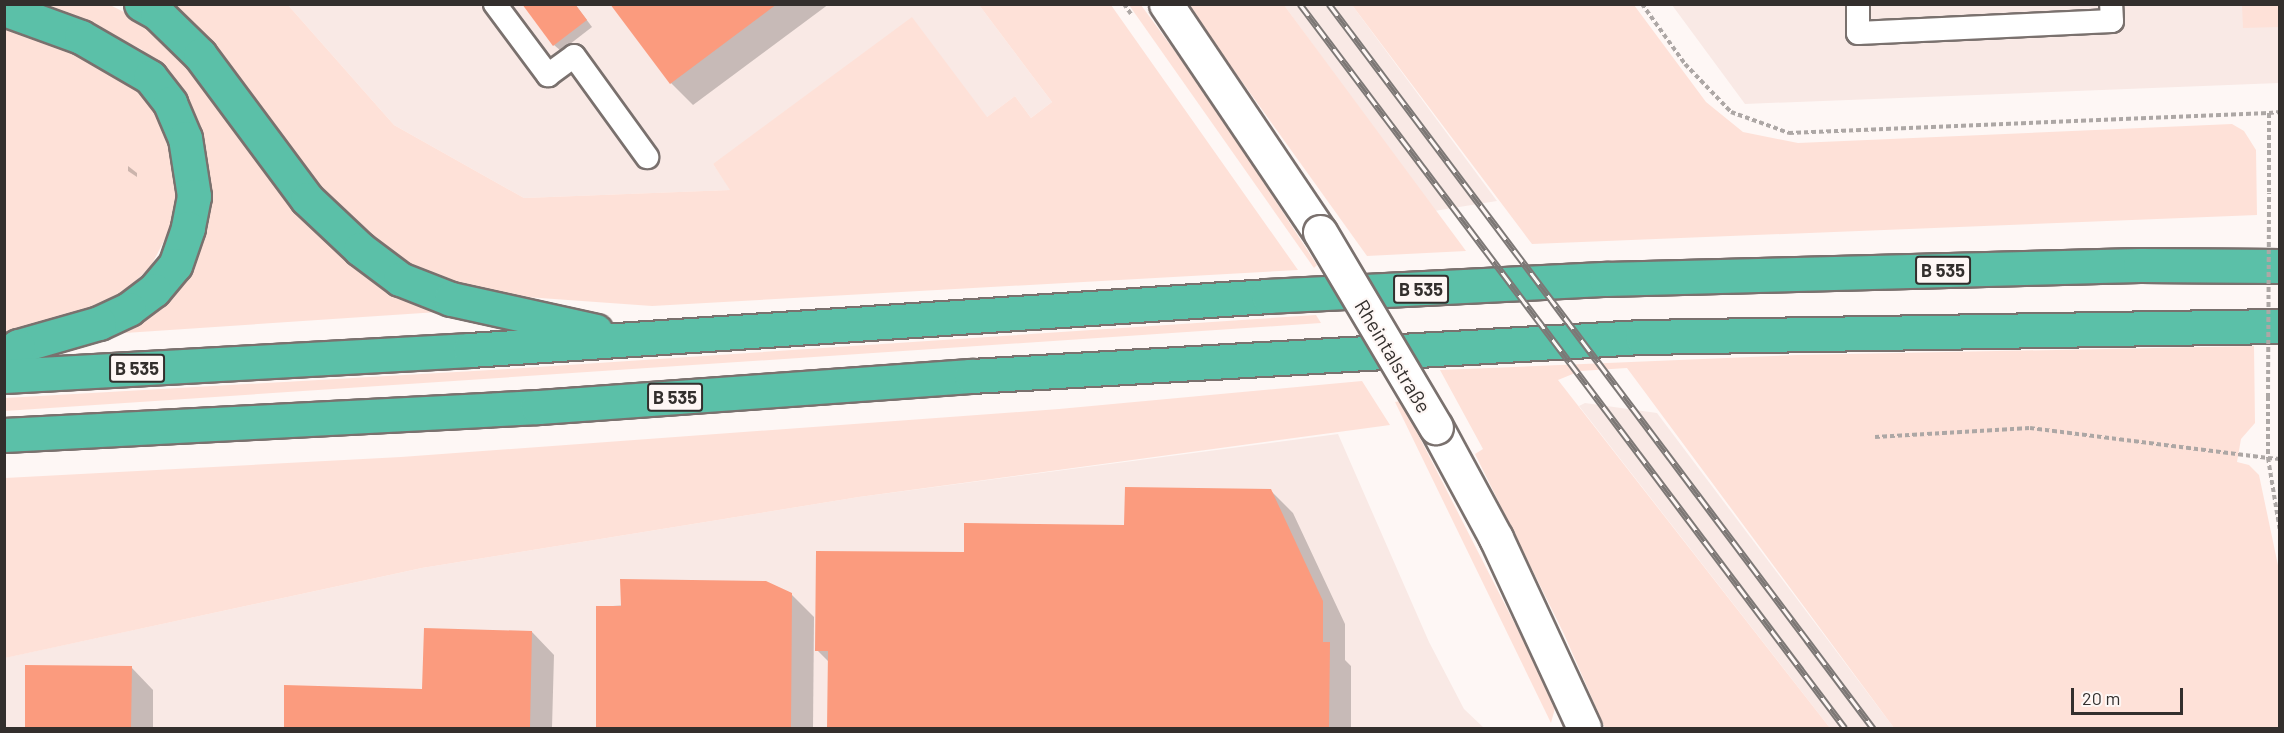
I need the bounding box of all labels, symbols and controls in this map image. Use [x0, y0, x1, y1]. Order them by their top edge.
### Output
road number: B 535 [1914, 255, 1972, 285]
road number: B 535 [1392, 274, 1450, 304]
street label: Rheintalstraße [1350, 295, 1436, 417]
road number: B 535 [108, 353, 166, 383]
road number: B 535 [646, 382, 704, 412]
scale bar [2074, 676, 2186, 714]
text: 20 m [2082, 687, 2120, 709]

